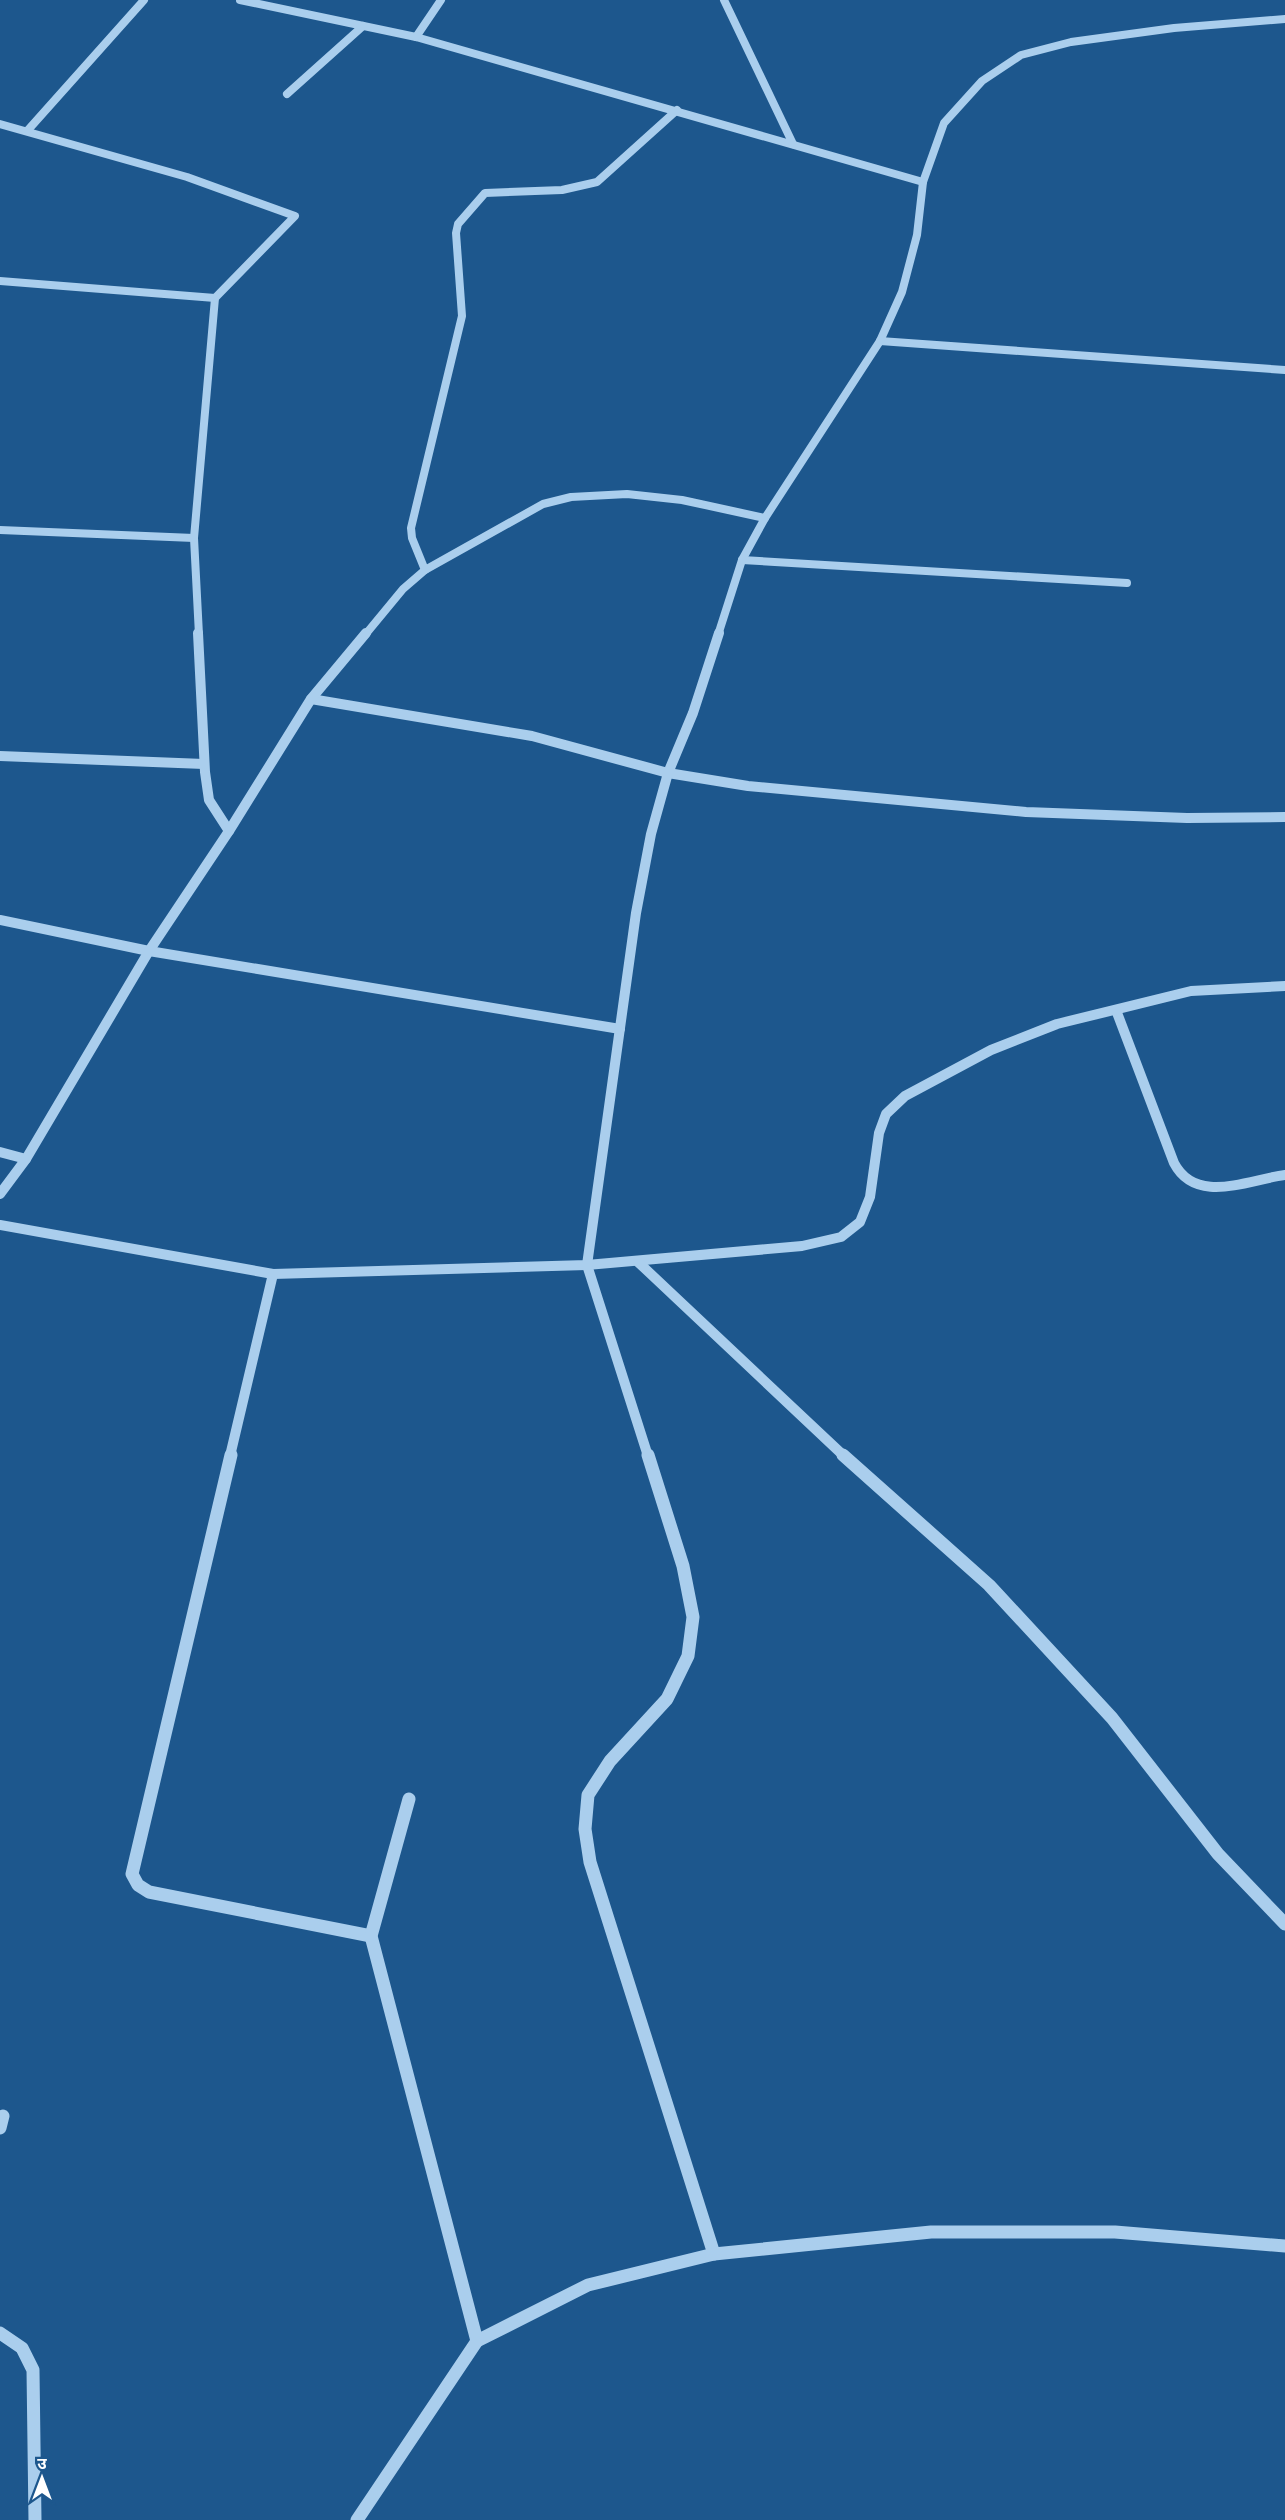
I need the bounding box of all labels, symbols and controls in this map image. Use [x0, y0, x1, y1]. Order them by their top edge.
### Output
north arrow [12, 2448, 72, 2508]
text: उ [37, 2456, 47, 2472]

